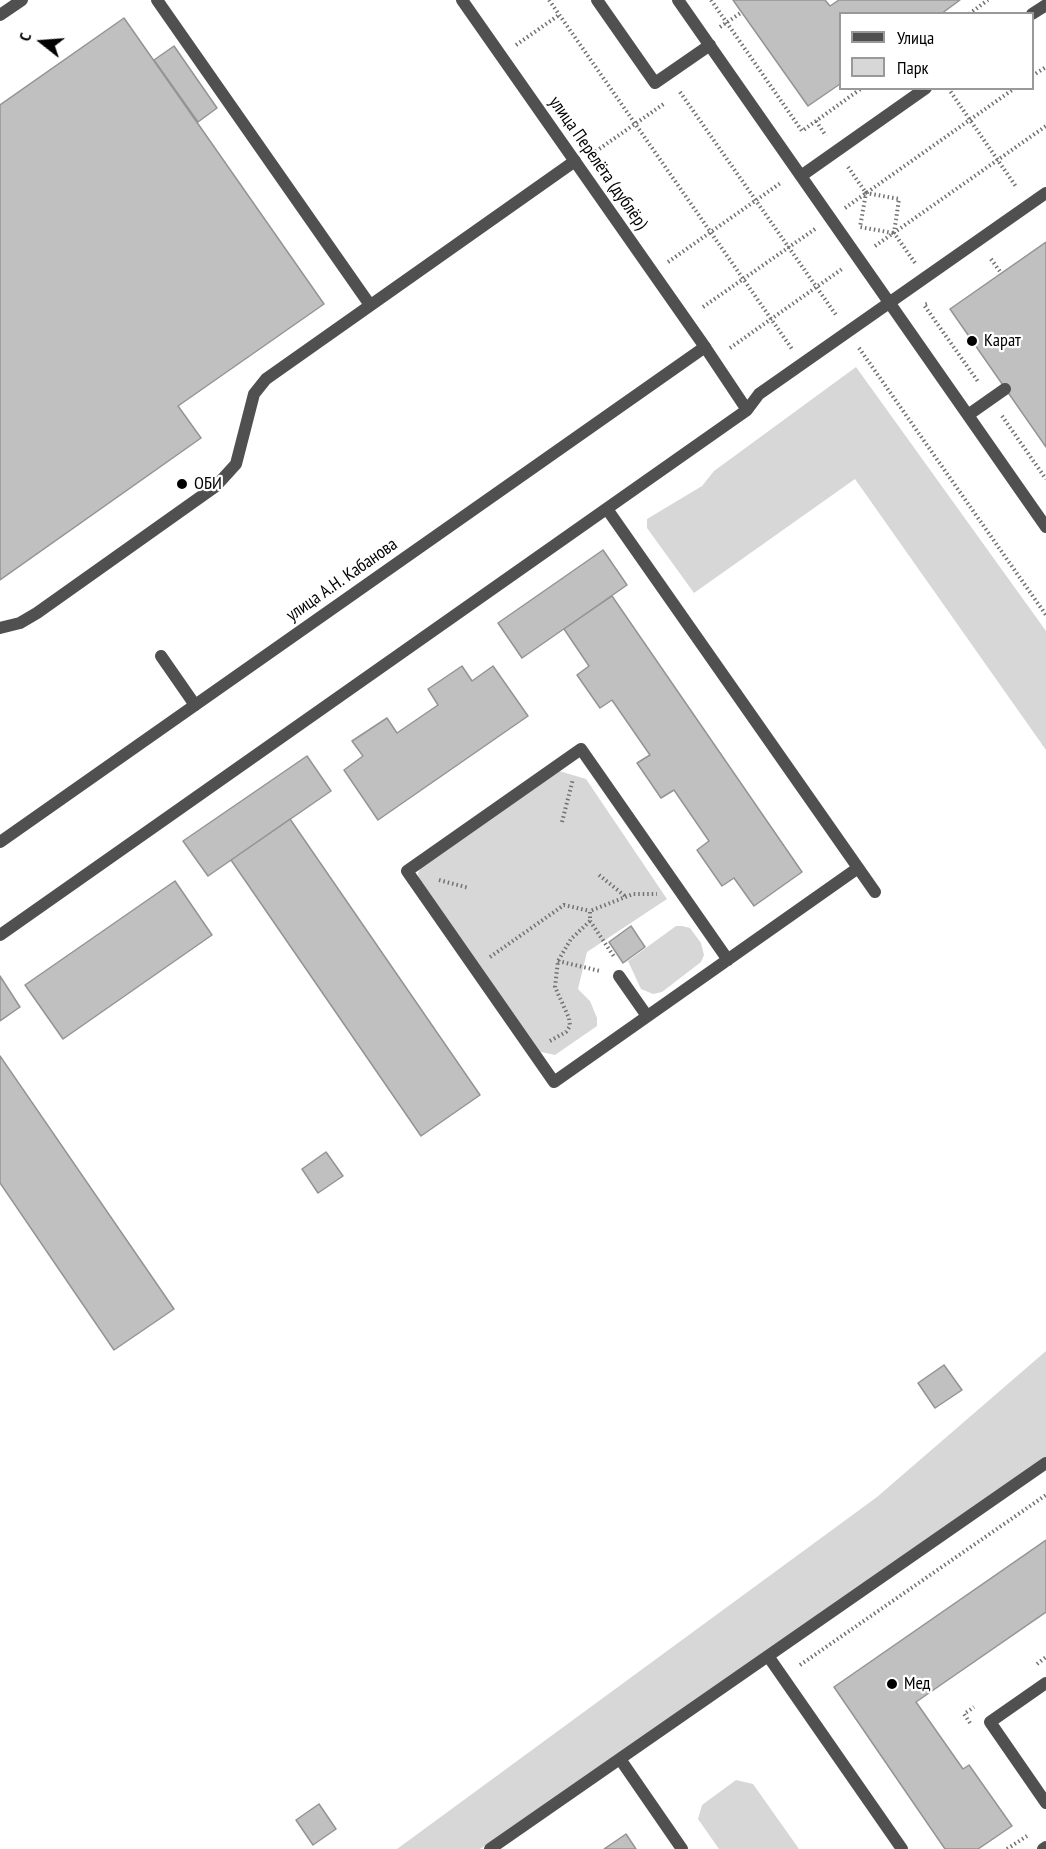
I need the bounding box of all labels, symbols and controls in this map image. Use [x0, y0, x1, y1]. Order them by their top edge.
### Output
north arrow [12, 12, 72, 72]
legend [839, 12, 1034, 90]
text: Улица [897, 26, 934, 49]
text: С [14, 30, 35, 43]
text: Парк [897, 56, 928, 79]
street label: улица Перелёта (дублёр) [544, 92, 652, 234]
place label: Карат [984, 330, 1021, 352]
marker: Карат [965, 334, 979, 348]
place label: ОБИ [194, 473, 222, 495]
marker: ОБИ [175, 477, 189, 491]
street label: улица А.Н. Кабанова [282, 534, 402, 626]
place label: Мед [904, 1673, 931, 1695]
marker: Мед [885, 1677, 899, 1691]

